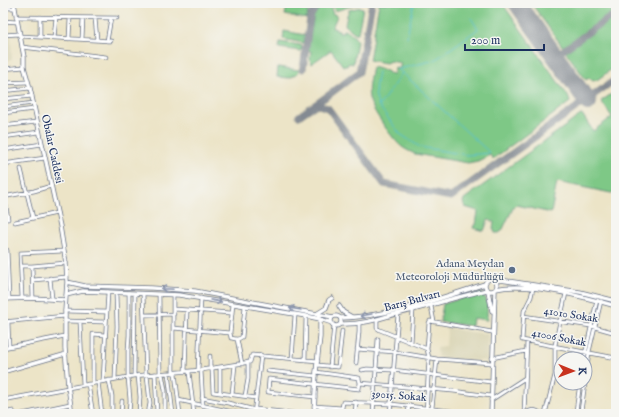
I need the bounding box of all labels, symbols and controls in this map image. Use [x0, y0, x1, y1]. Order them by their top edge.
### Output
scale bar [465, 26, 544, 52]
text: 200 m [471, 33, 500, 48]
street label: Obalar Caddesi [38, 113, 66, 185]
place label: Adana Meydan Meteoroloji Müdürlüğü [395, 257, 504, 284]
marker: Adana Meydan Meteoroloji Müdürlüğü [507, 265, 517, 275]
one-way arrow [161, 285, 174, 292]
street label: Barış Bulvarı [382, 287, 442, 315]
one-way arrow [209, 297, 222, 305]
street label: 41010 Sokak [543, 304, 599, 326]
one-way arrow [289, 305, 302, 313]
one-way arrow [360, 311, 373, 319]
street label: 41006 Sokak [531, 326, 588, 350]
north arrow [553, 351, 593, 391]
text: K [575, 367, 589, 376]
street label: 39015. Sokak [371, 387, 427, 405]

